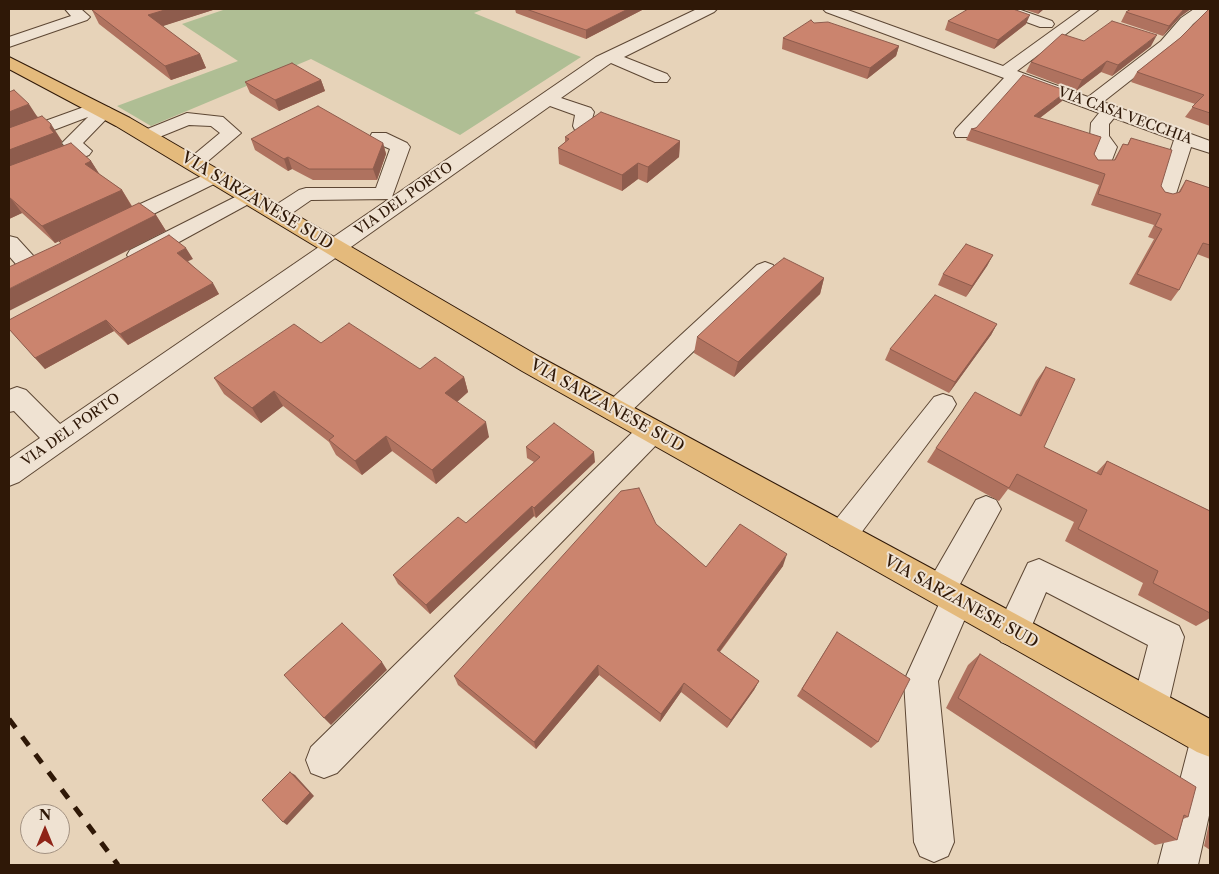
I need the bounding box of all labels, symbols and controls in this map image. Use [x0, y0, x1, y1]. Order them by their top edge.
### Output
street label: VIA CASA VECCHIA [1055, 84, 1195, 148]
street label: VIA SARZANESE SUD [178, 148, 336, 254]
street label: VIA DEL PORTO [352, 159, 456, 239]
street label: VIA SARZANESE SUD [527, 356, 687, 456]
street label: VIA DEL PORTO [19, 390, 123, 470]
street label: VIA SARZANESE SUD [881, 552, 1041, 652]
north arrow [20, 804, 70, 854]
text: N [39, 806, 51, 824]

